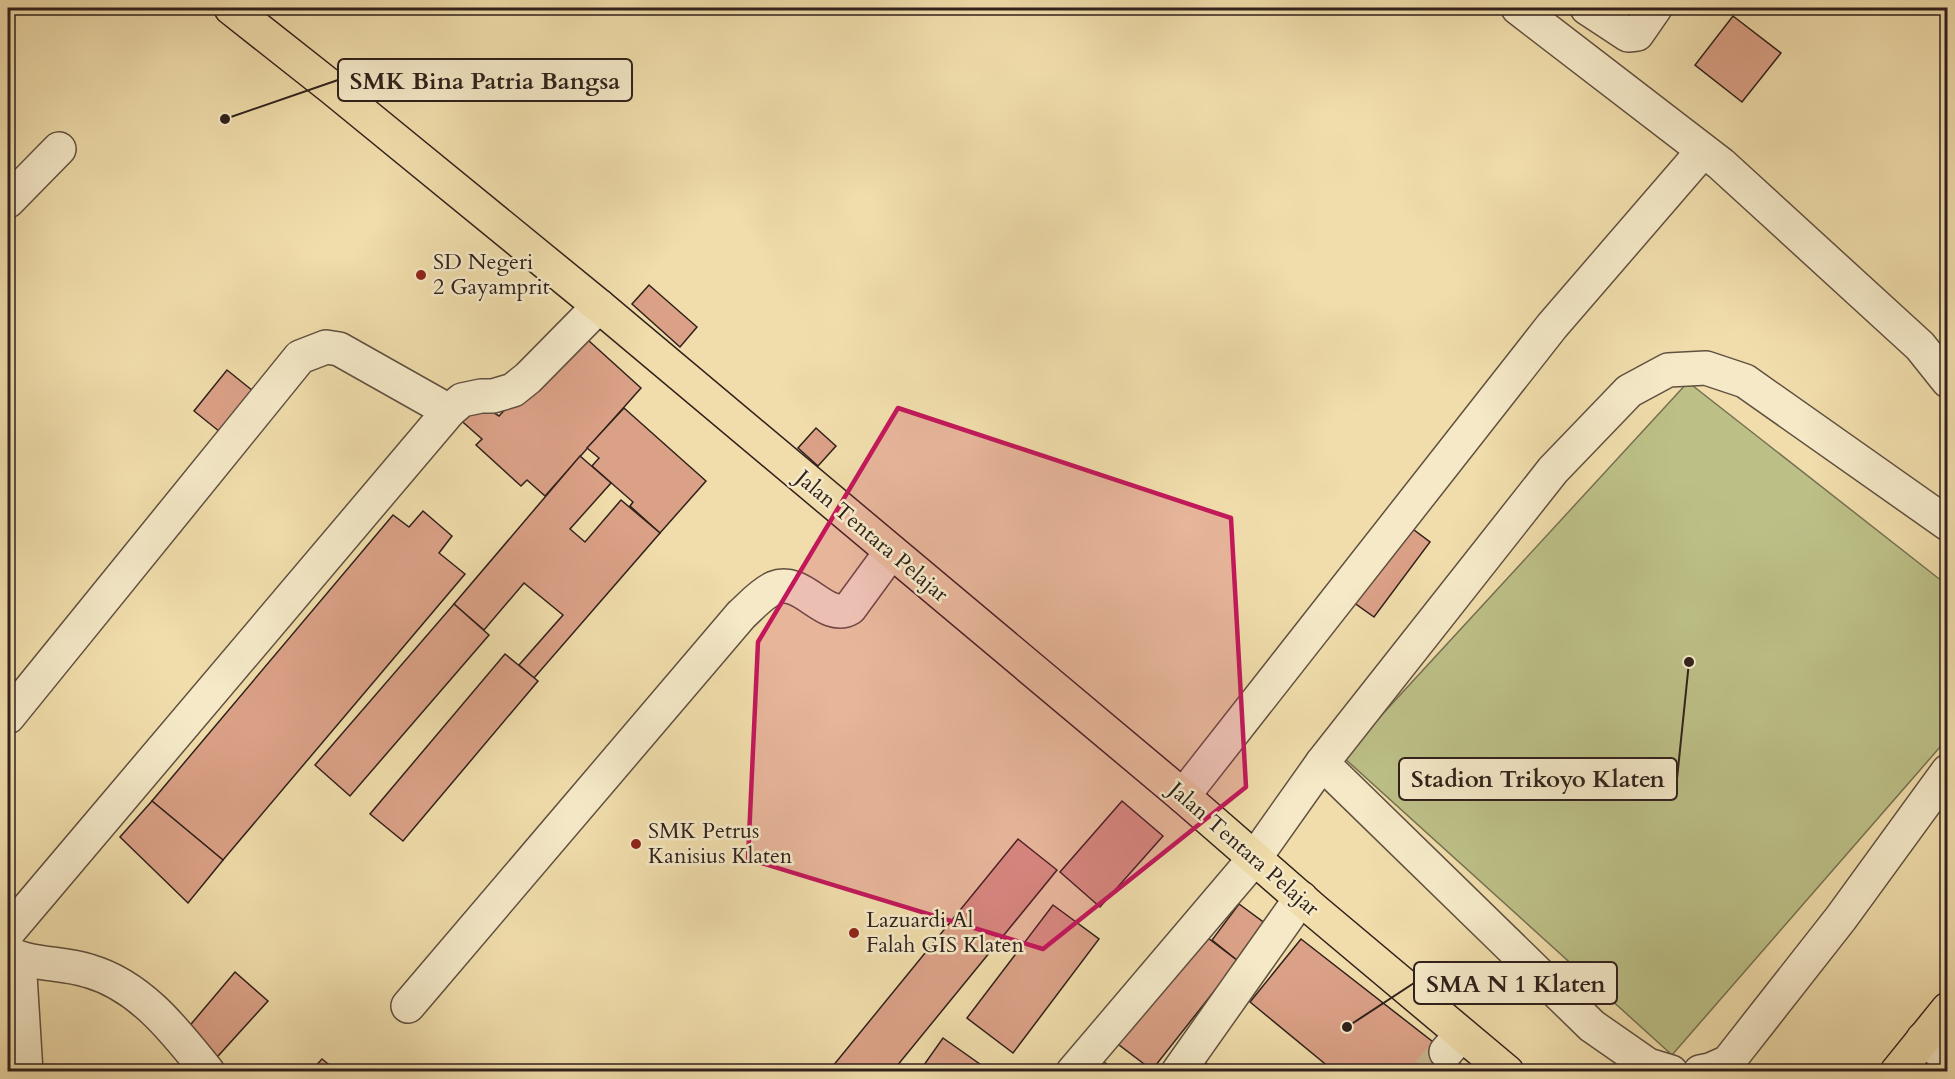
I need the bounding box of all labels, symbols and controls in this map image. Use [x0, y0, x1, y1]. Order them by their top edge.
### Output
callout: SMK Bina Patria Bangsa [338, 59, 632, 101]
text: SMK Bina Patria Bangsa [350, 65, 620, 98]
place label: SD Negeri 2 Gayamprit [433, 247, 550, 302]
marker: SD Negeri 2 Gayamprit [414, 268, 428, 282]
street label: Jalan Tentara Pelajar [787, 461, 955, 609]
callout: Stadion Trikoyo Klaten [1399, 758, 1677, 800]
text: Stadion Trikoyo Klaten [1411, 763, 1666, 796]
street label: Jalan Tentara Pelajar [1160, 773, 1327, 924]
place label: SMK Petrus Kanisius Klaten [648, 816, 793, 871]
marker: SMK Petrus Kanisius Klaten [629, 837, 643, 851]
place label: Lazuardi Al Falah GIS Klaten [866, 905, 1024, 960]
marker: Lazuardi Al Falah GIS Klaten [847, 926, 861, 940]
callout: SMA N 1 Klaten [1414, 962, 1617, 1004]
text: SMA N 1 Klaten [1426, 968, 1606, 1001]

